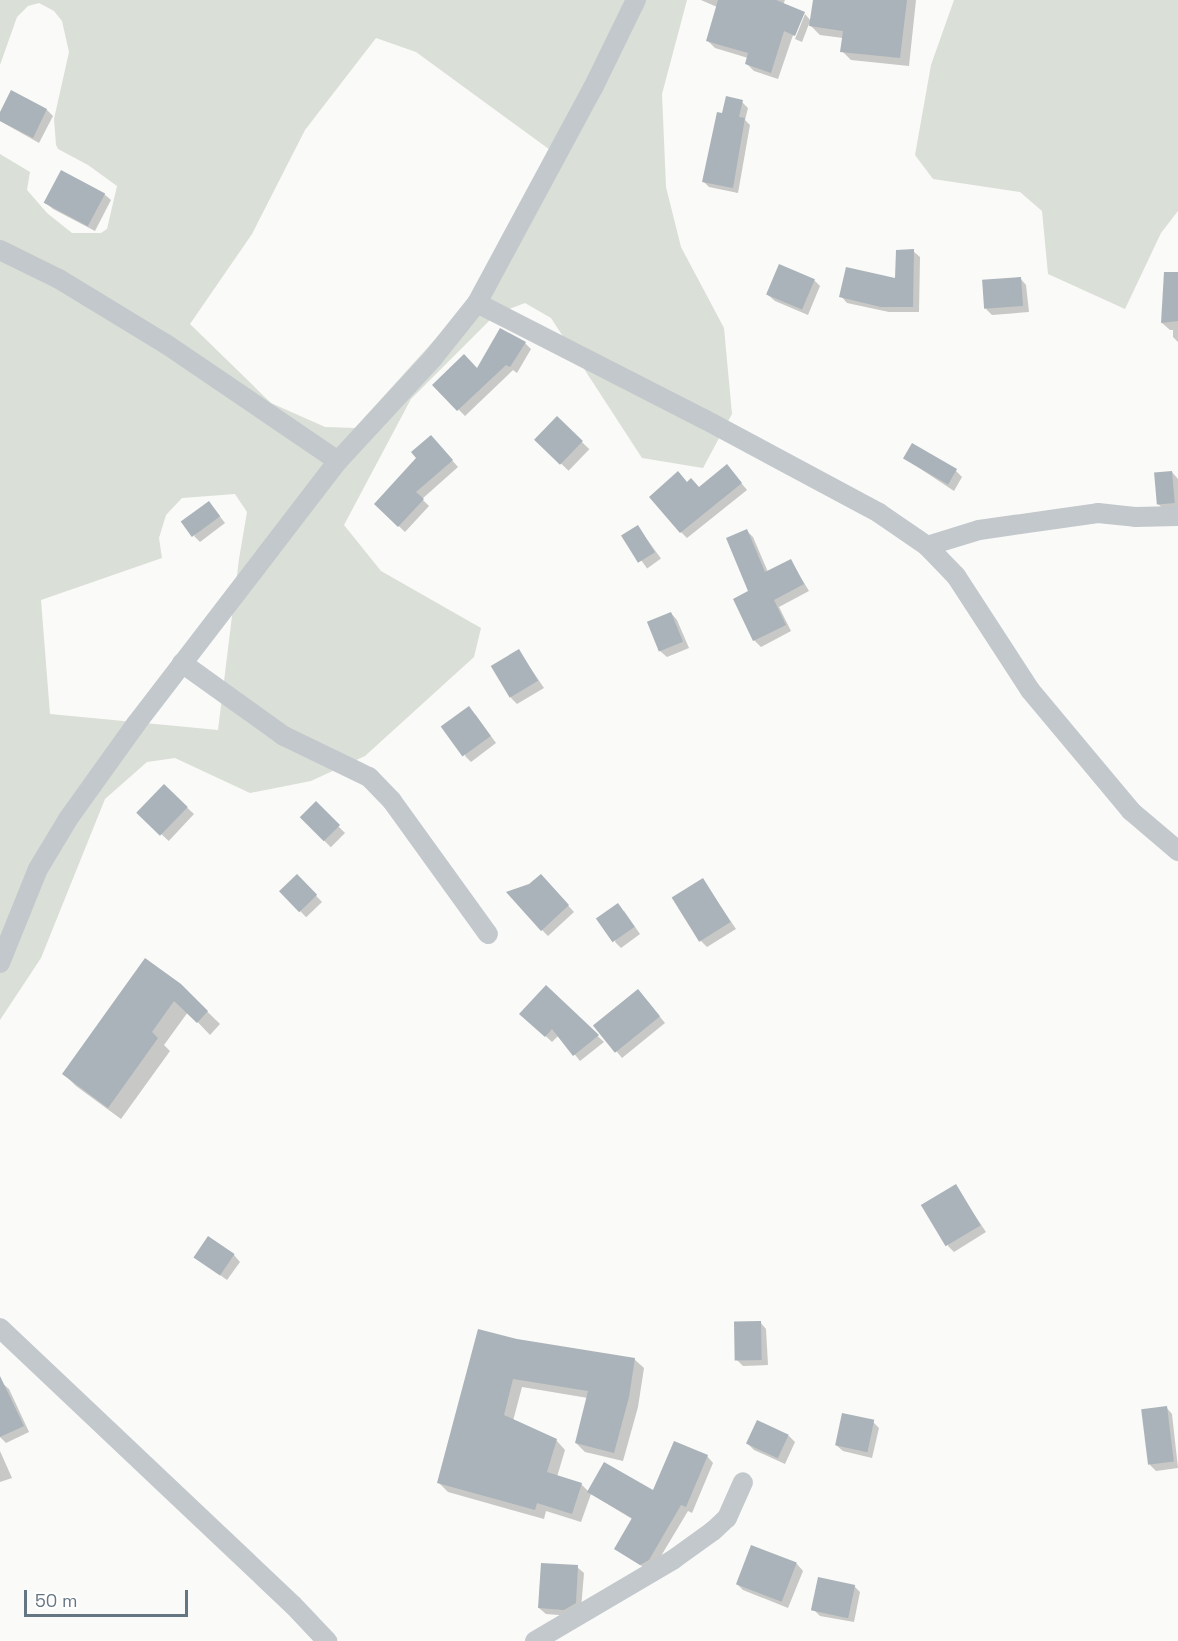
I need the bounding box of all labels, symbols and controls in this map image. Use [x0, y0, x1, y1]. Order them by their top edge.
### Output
scale bar [27, 1578, 190, 1616]
text: 50 m [35, 1589, 77, 1612]

